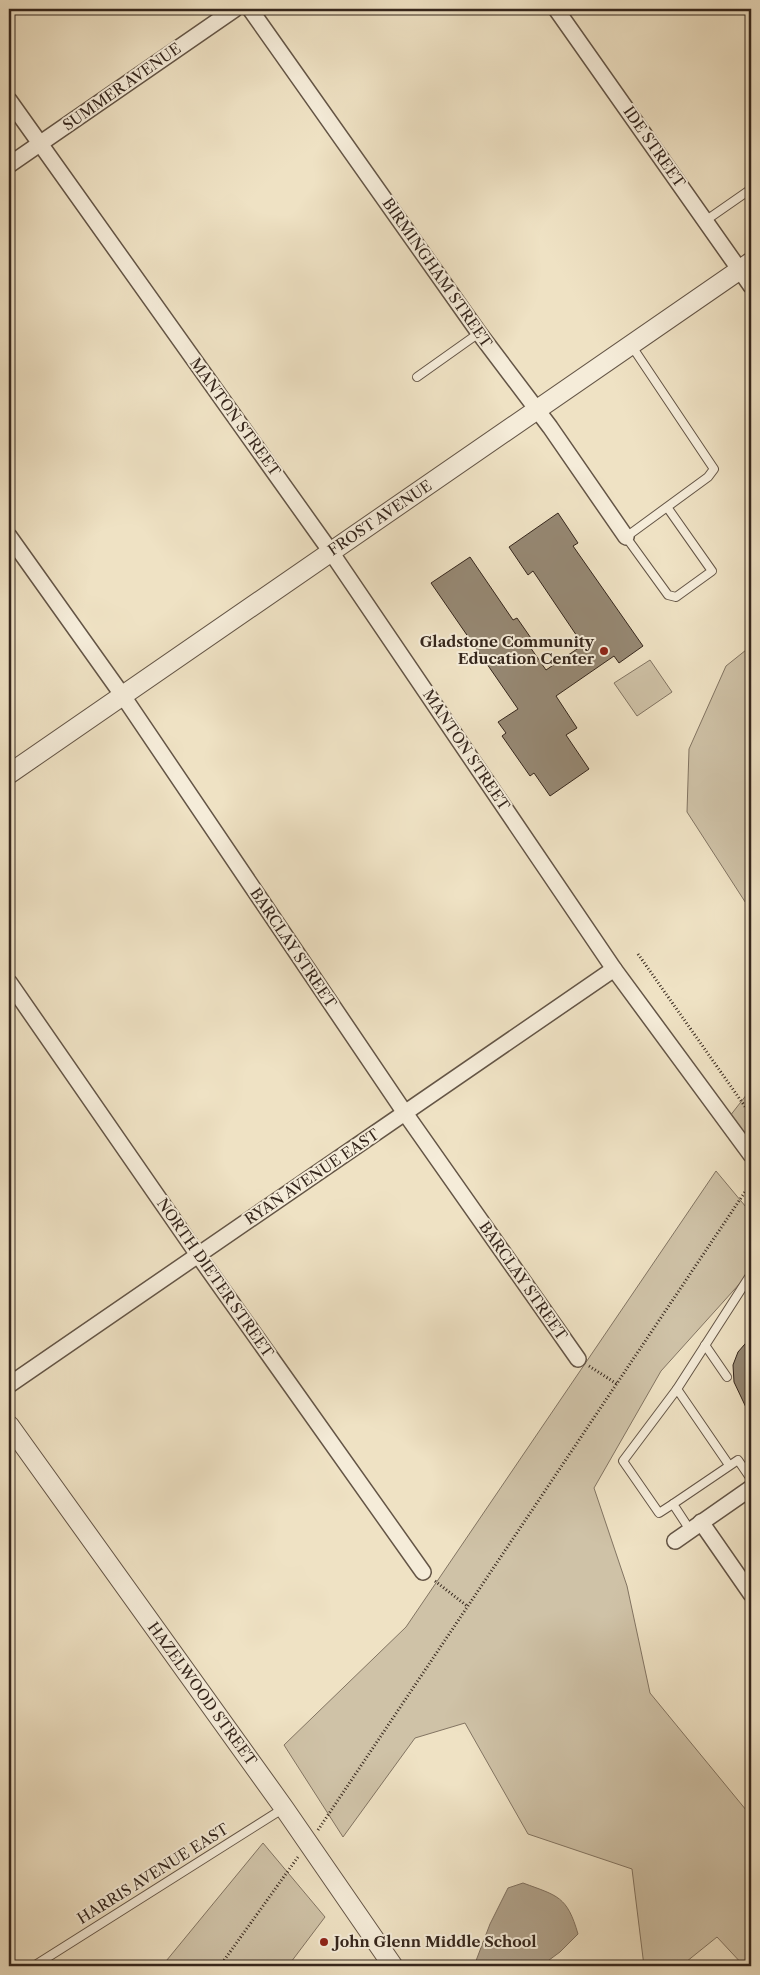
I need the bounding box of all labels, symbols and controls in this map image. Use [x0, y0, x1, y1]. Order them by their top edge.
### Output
street label: SUMMER AVENUE [59, 39, 185, 135]
street label: IDE STREET [619, 102, 690, 192]
street label: BIRMINGHAM STREET [378, 194, 497, 352]
street label: MANTON STREET [186, 354, 285, 480]
street label: FROST AVENUE [324, 476, 435, 559]
place label: Gladstone Community Education Center [420, 632, 595, 668]
marker: Gladstone Community Education Center [598, 645, 610, 657]
street label: MANTON STREET [419, 686, 514, 814]
street label: BARCLAY STREET [246, 884, 341, 1012]
street label: RYAN AVENUE EAST [241, 1124, 383, 1229]
street label: NORTH DIETER STREET [153, 1194, 278, 1362]
street label: BARCLAY STREET [475, 1218, 572, 1344]
street label: HAZELWOOD STREET [144, 1618, 261, 1770]
street label: HARRIS AVENUE EAST [74, 1819, 233, 1928]
place label: John Glenn Middle School [331, 1932, 537, 1951]
marker: John Glenn Middle School [318, 1936, 330, 1948]

